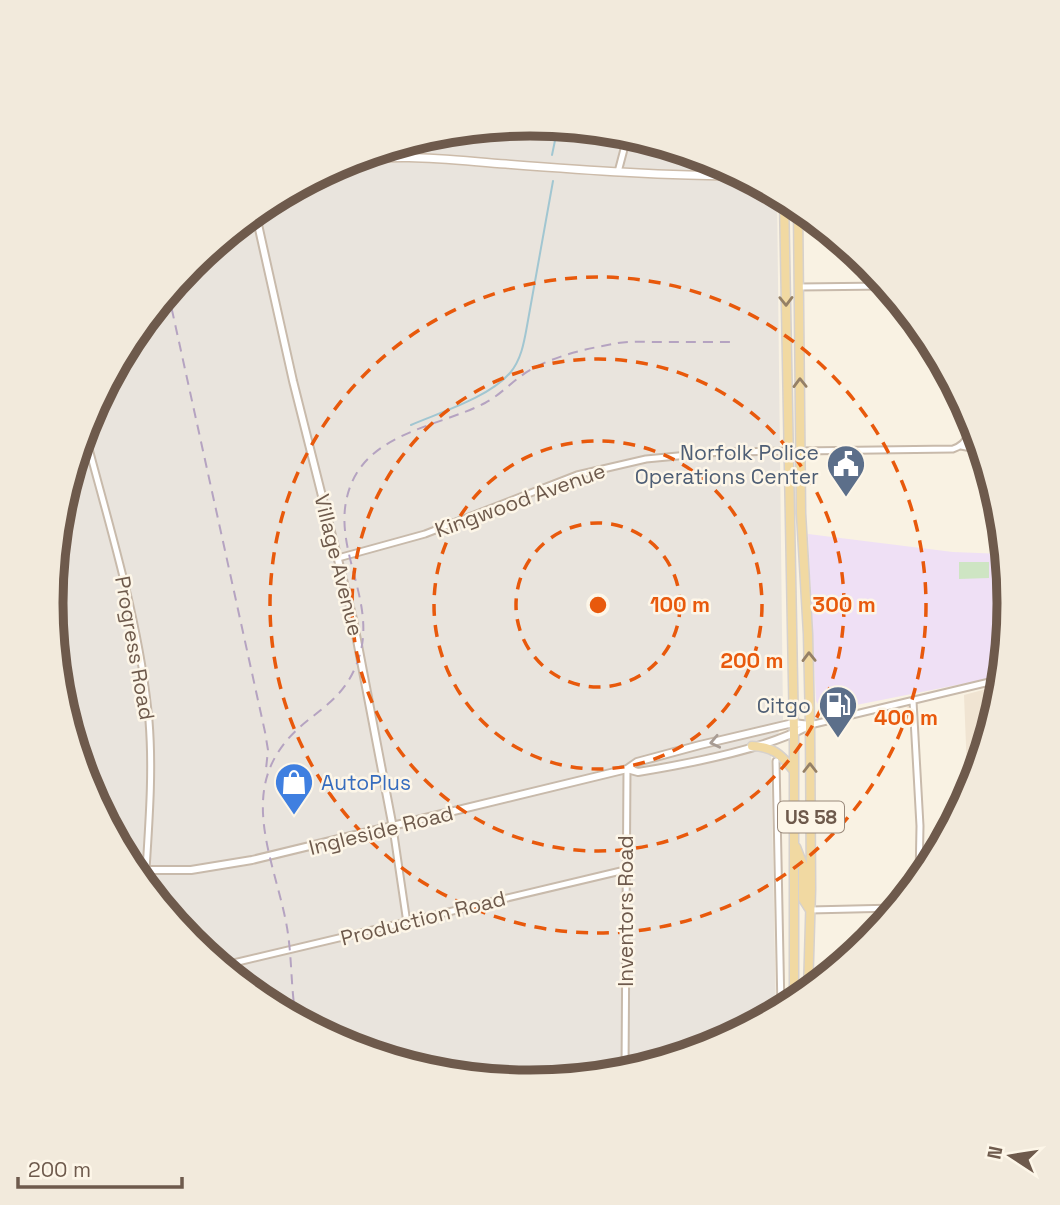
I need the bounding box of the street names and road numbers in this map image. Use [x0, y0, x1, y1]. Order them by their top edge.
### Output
street label: Kingwood Avenue [431, 457, 609, 543]
street label: Village Avenue [308, 491, 370, 639]
street label: Progress Road [109, 574, 161, 722]
street label: Ingleside Road [306, 799, 456, 861]
road number: US 58 [778, 802, 844, 832]
street label: Inventors Road [612, 835, 639, 987]
street label: Production Road [338, 884, 508, 952]

